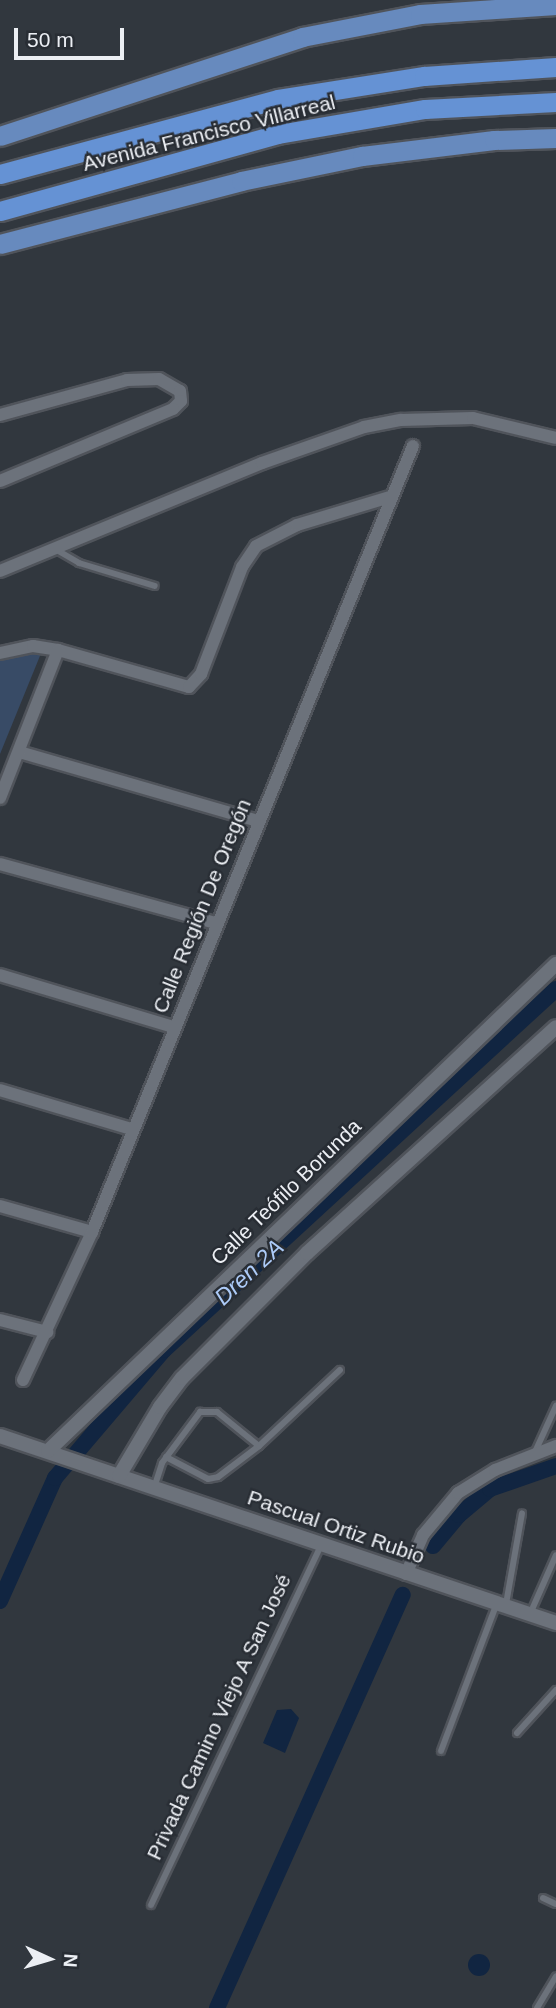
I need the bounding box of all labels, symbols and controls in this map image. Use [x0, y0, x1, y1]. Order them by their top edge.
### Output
scale bar [18, 14, 128, 58]
text: 50 m [27, 28, 74, 51]
street label: Avenida Francisco Villarreal [80, 89, 338, 177]
street label: Calle Región De Oregón [147, 795, 257, 1017]
street label: Calle Teófilo Borunda [205, 1114, 367, 1270]
water label: Dren 2A [209, 1233, 289, 1311]
street label: Pascual Ortiz Rubio [244, 1485, 428, 1569]
street label: Privada Camino Viejo A San José [141, 1569, 297, 1865]
north arrow [14, 1924, 84, 1994]
text: N [59, 1953, 81, 1968]

